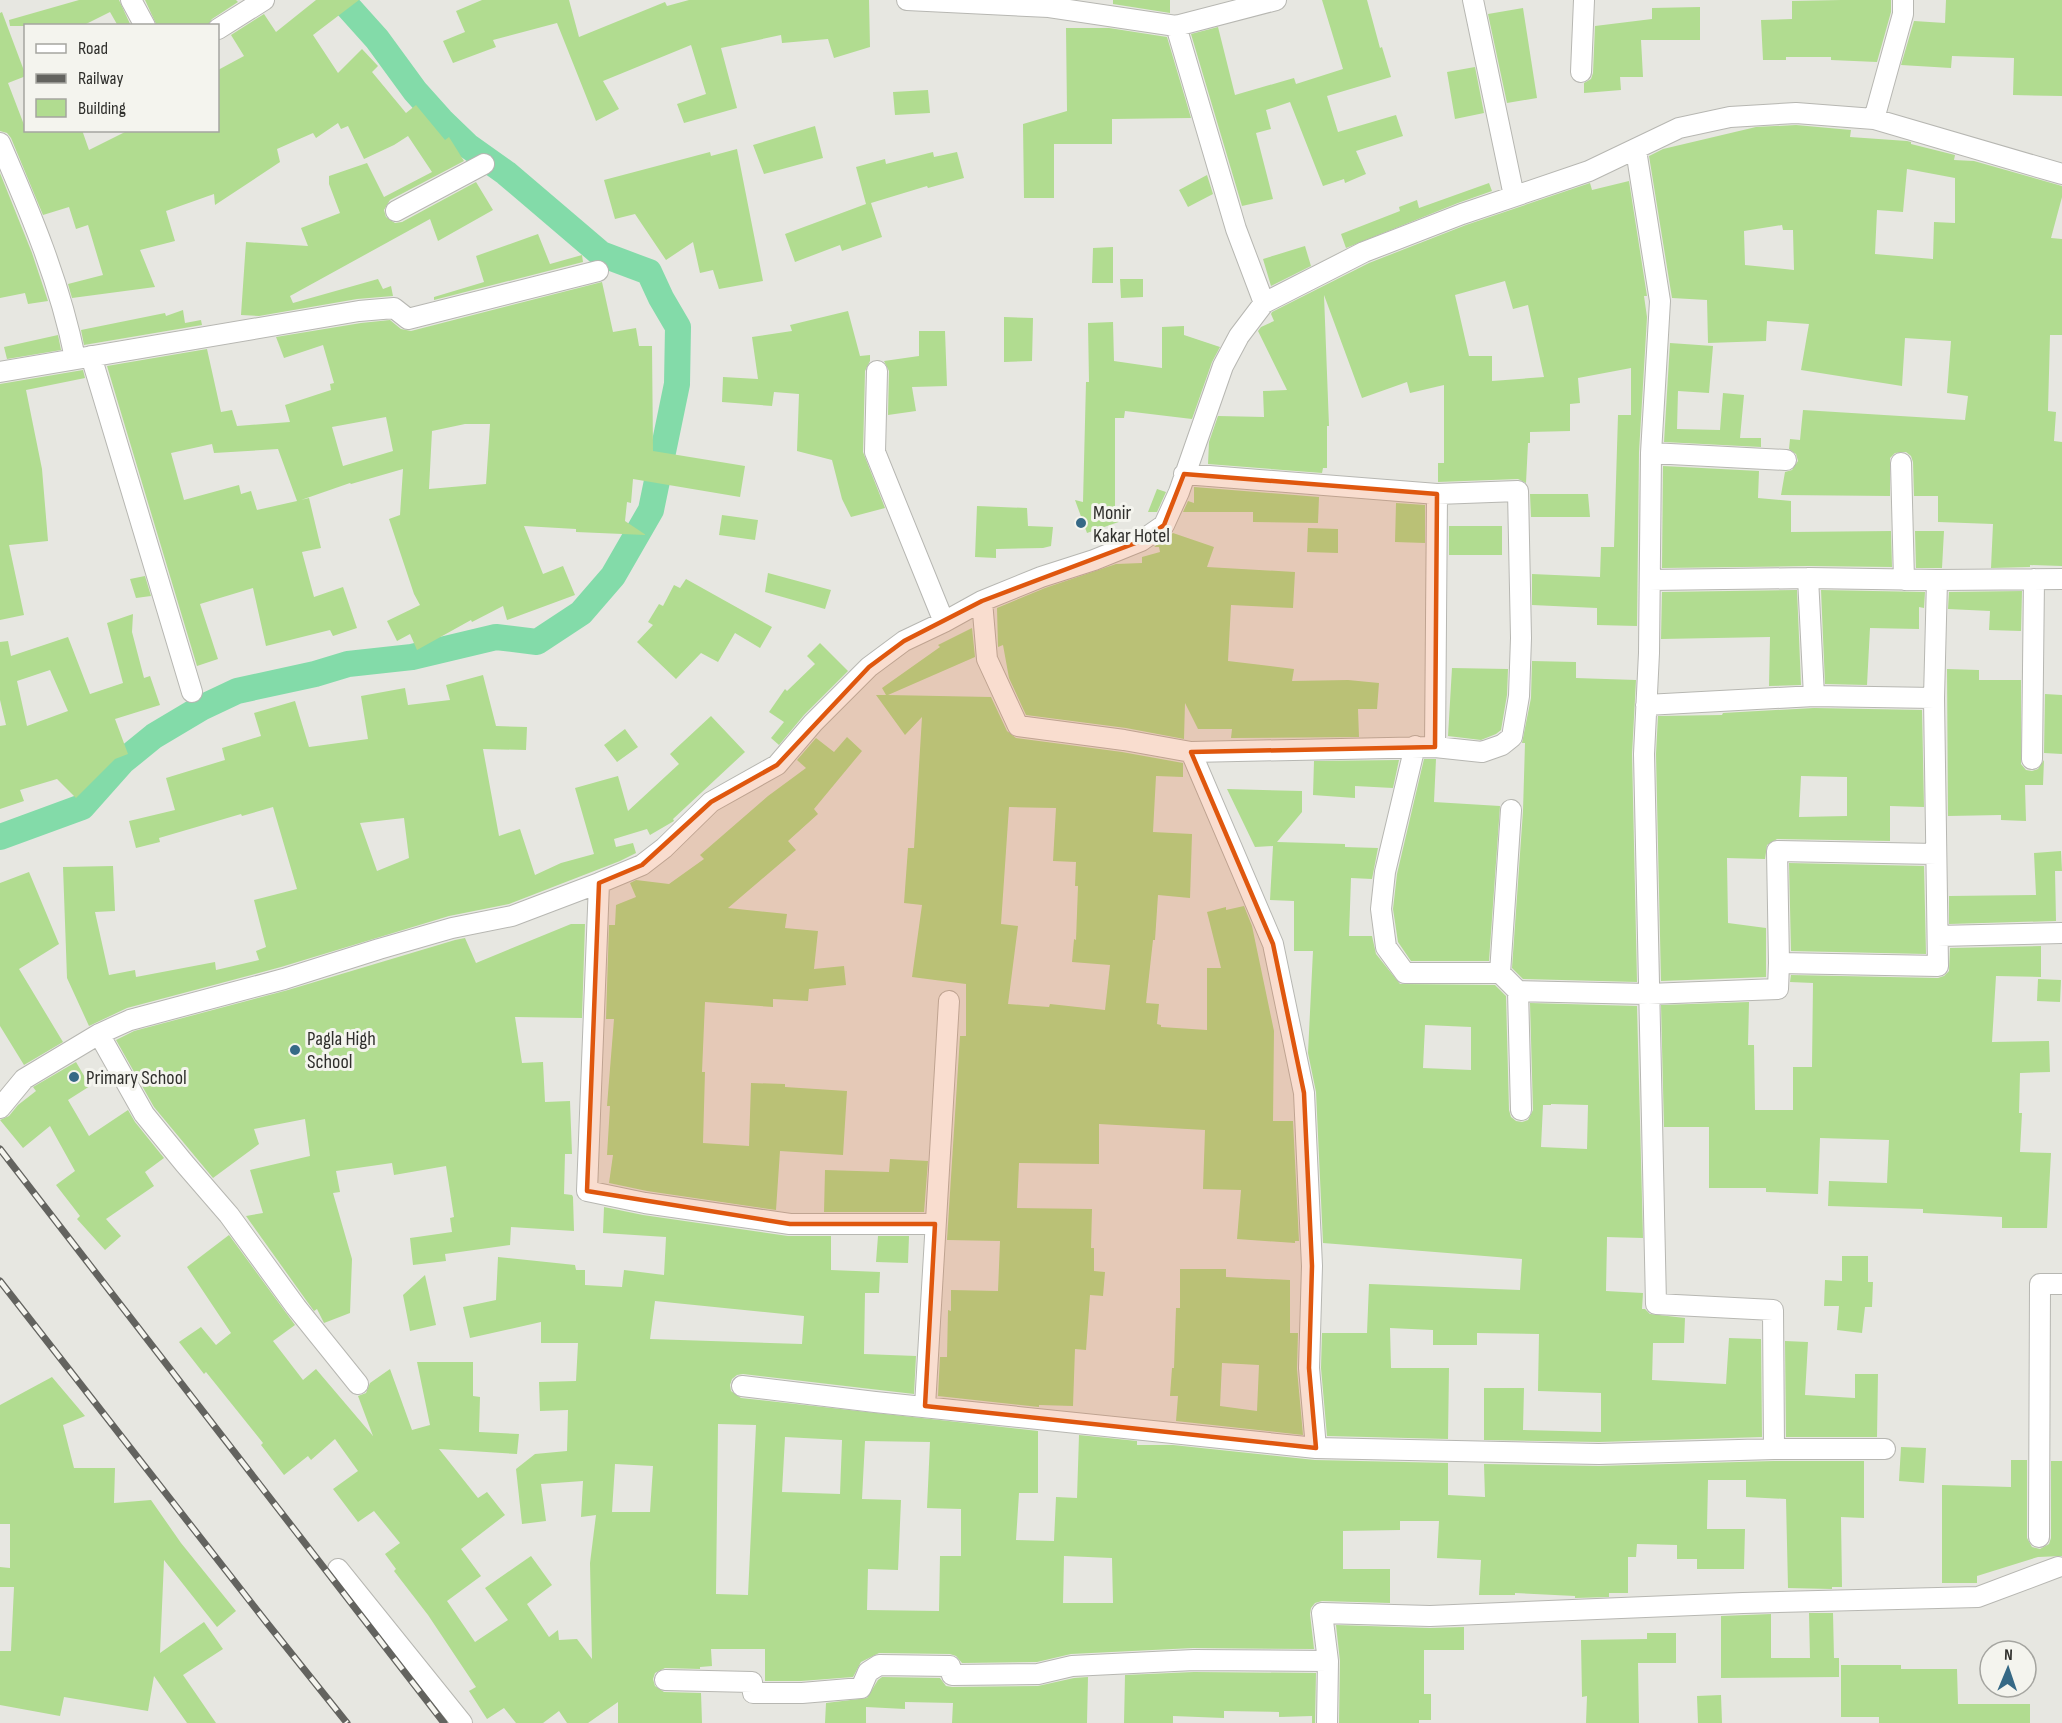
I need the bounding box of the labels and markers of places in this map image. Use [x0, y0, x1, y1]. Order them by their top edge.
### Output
place label: Monir Kakar Hotel [1093, 501, 1170, 548]
marker: Monir Kakar Hotel [1074, 516, 1088, 530]
place label: Pagla High School [307, 1027, 376, 1074]
marker: Pagla High School [288, 1043, 302, 1057]
place label: Primary School [86, 1066, 187, 1090]
marker: Primary School [67, 1070, 81, 1084]

